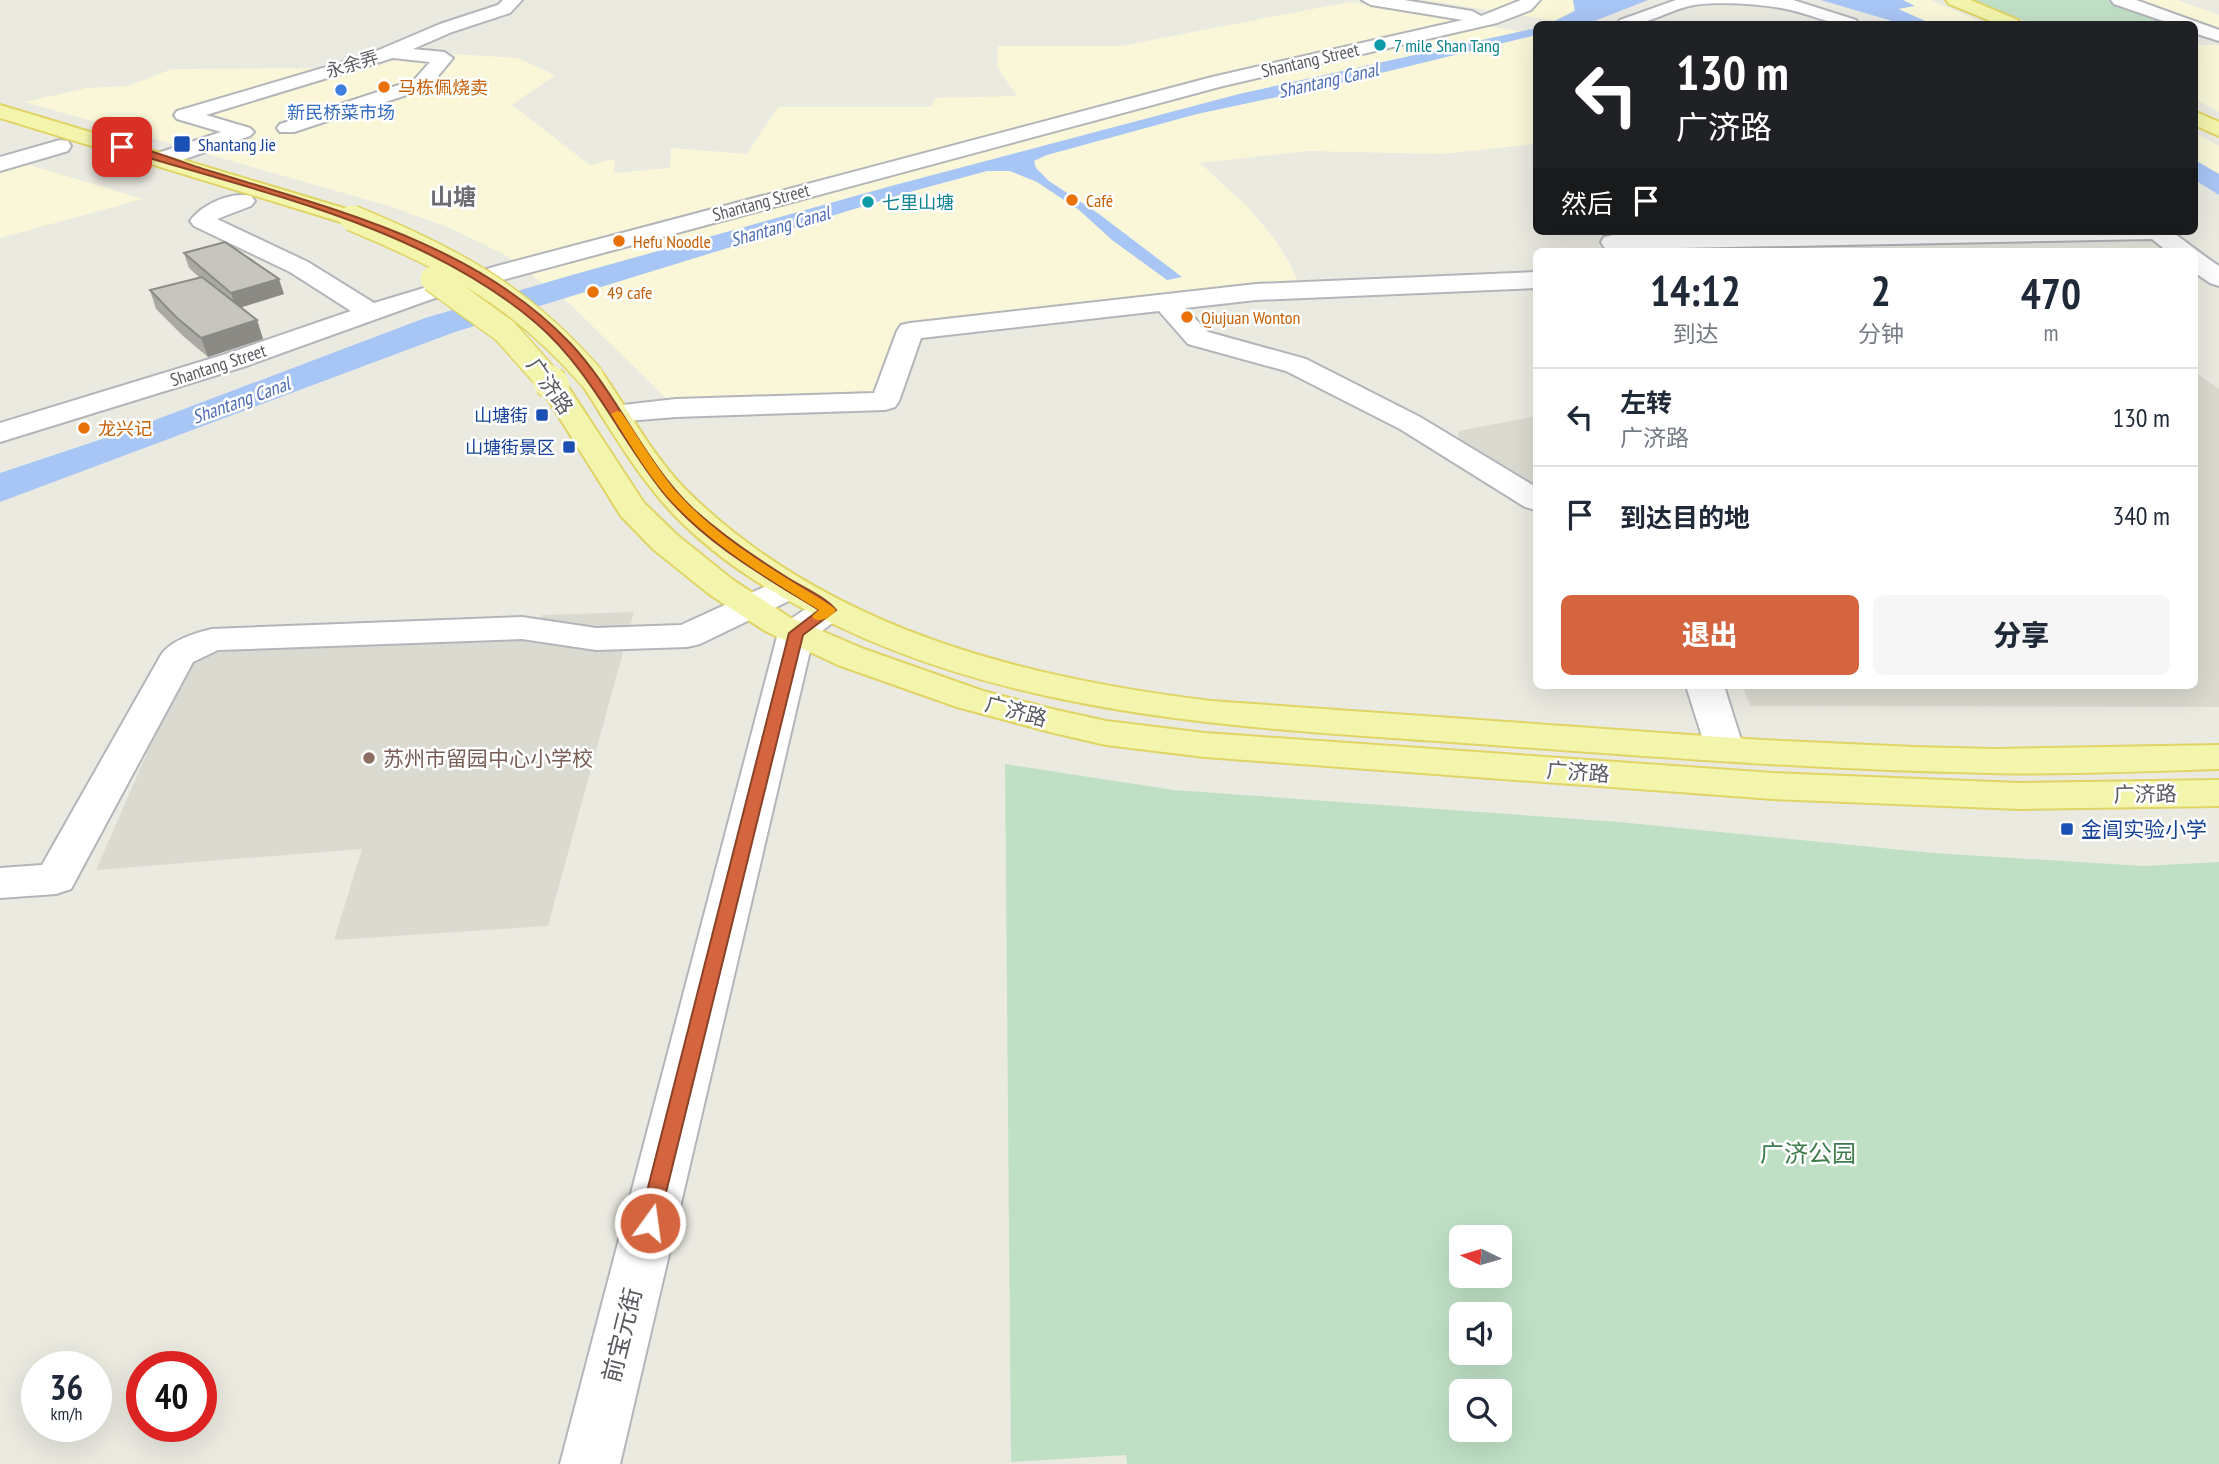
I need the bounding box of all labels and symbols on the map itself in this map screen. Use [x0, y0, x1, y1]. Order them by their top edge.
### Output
place label: 7 mile Shan Tang [1394, 34, 1500, 57]
marker: 7 mile Shan Tang [1372, 37, 1388, 53]
street label: Shantang Street [1259, 38, 1361, 82]
street label: 永余弄 [323, 45, 381, 83]
water label: Shantang Canal [1275, 56, 1382, 103]
place label: 马栋佩烧卖 [398, 76, 488, 99]
marker: 马栋佩烧卖 [376, 79, 392, 95]
marker: 新民桥菜市场 [333, 82, 349, 98]
place label: 新民桥菜市场 [287, 101, 395, 124]
pin [92, 117, 152, 177]
place label: Shantang Jie [198, 133, 276, 156]
marker: Shantang Jie [172, 134, 192, 154]
street label: Shantang Street [710, 178, 812, 226]
district label: 山塘 [430, 182, 476, 211]
place label: Café [1086, 189, 1113, 212]
place label: 七里山塘 [882, 191, 954, 214]
marker: Café [1064, 192, 1080, 208]
marker: 七里山塘 [860, 194, 876, 210]
water label: Shantang Canal [728, 200, 834, 252]
place label: Hefu Noodle [633, 230, 711, 253]
marker: Hefu Noodle [611, 233, 627, 249]
place label: 49 cafe [607, 281, 653, 304]
marker: 49 cafe [585, 284, 601, 300]
place label: Qiujuan Wonton [1201, 306, 1301, 329]
marker: Qiujuan Wonton [1179, 309, 1195, 325]
street label: Shantang Street [167, 339, 269, 391]
street label: 广济路 [521, 352, 579, 420]
water label: Shantang Canal [189, 371, 295, 429]
place label: 山塘街 [474, 404, 528, 427]
marker: 山塘街 [534, 407, 550, 423]
place label: 龙兴记 [98, 417, 152, 440]
marker: 龙兴记 [76, 420, 92, 436]
place label: 山塘街景区 [465, 436, 555, 459]
marker: 山塘街景区 [561, 439, 577, 455]
street label: 广济路 [982, 690, 1050, 732]
place label: 苏州市留园中心小学校 [383, 745, 593, 772]
marker: 苏州市留园中心小学校 [361, 750, 377, 766]
street label: 广济路 [1546, 756, 1610, 788]
street label: 广济路 [2113, 780, 2177, 808]
place label: 金阊实验小学 [2081, 816, 2207, 843]
marker: 金阊实验小学 [2059, 821, 2075, 837]
park label: 广济公园 [1760, 1138, 1856, 1169]
position arrow [613, 1186, 687, 1260]
north arrow [1449, 1225, 1512, 1288]
street label: 前宝元街 [595, 1285, 649, 1385]
speed limit sign: 40 [126, 1351, 217, 1442]

